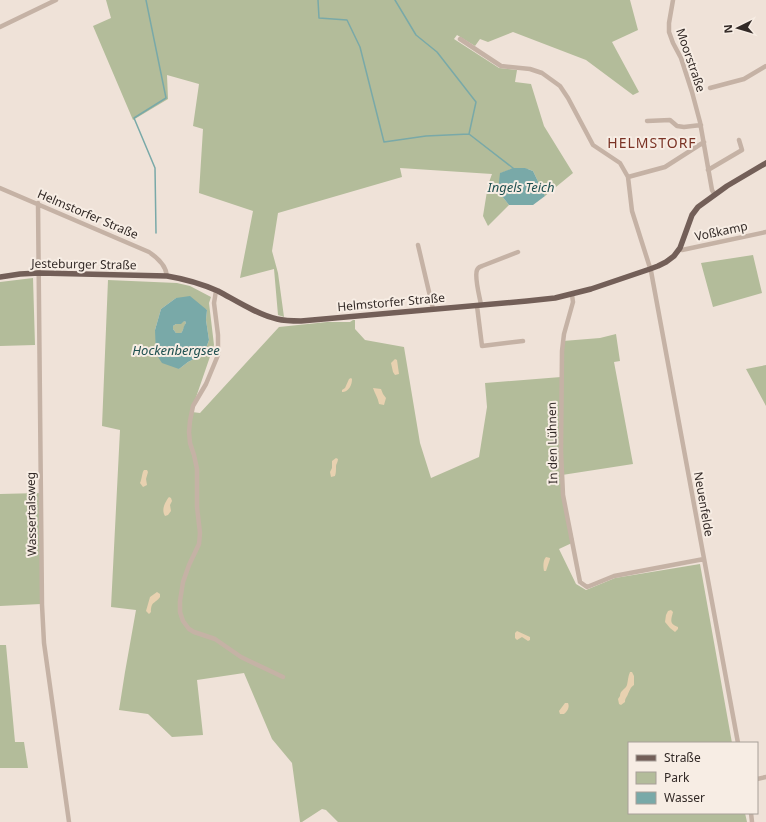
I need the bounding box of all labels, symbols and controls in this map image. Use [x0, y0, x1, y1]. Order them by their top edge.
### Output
north arrow [718, 8, 758, 48]
text: N [720, 24, 735, 34]
street label: Moorstraße [672, 26, 710, 94]
district label: HELMSTORF [607, 133, 697, 152]
water label: Ingels Teich [487, 178, 554, 196]
street label: Helmstorfer Straße [35, 185, 141, 243]
street label: Voßkamp [693, 217, 749, 245]
street label: Jesteburger Straße [30, 255, 137, 273]
street label: Helmstorfer Straße [336, 289, 446, 315]
water label: Hockenbergsee [132, 341, 220, 359]
street label: In den Lühnen [543, 402, 561, 484]
street label: Neuenfelde [690, 470, 718, 538]
street label: Wassertalsweg [22, 472, 40, 556]
legend [628, 742, 758, 814]
text: Straße [664, 749, 701, 766]
text: Park [664, 769, 690, 786]
text: Wasser [664, 789, 705, 806]

